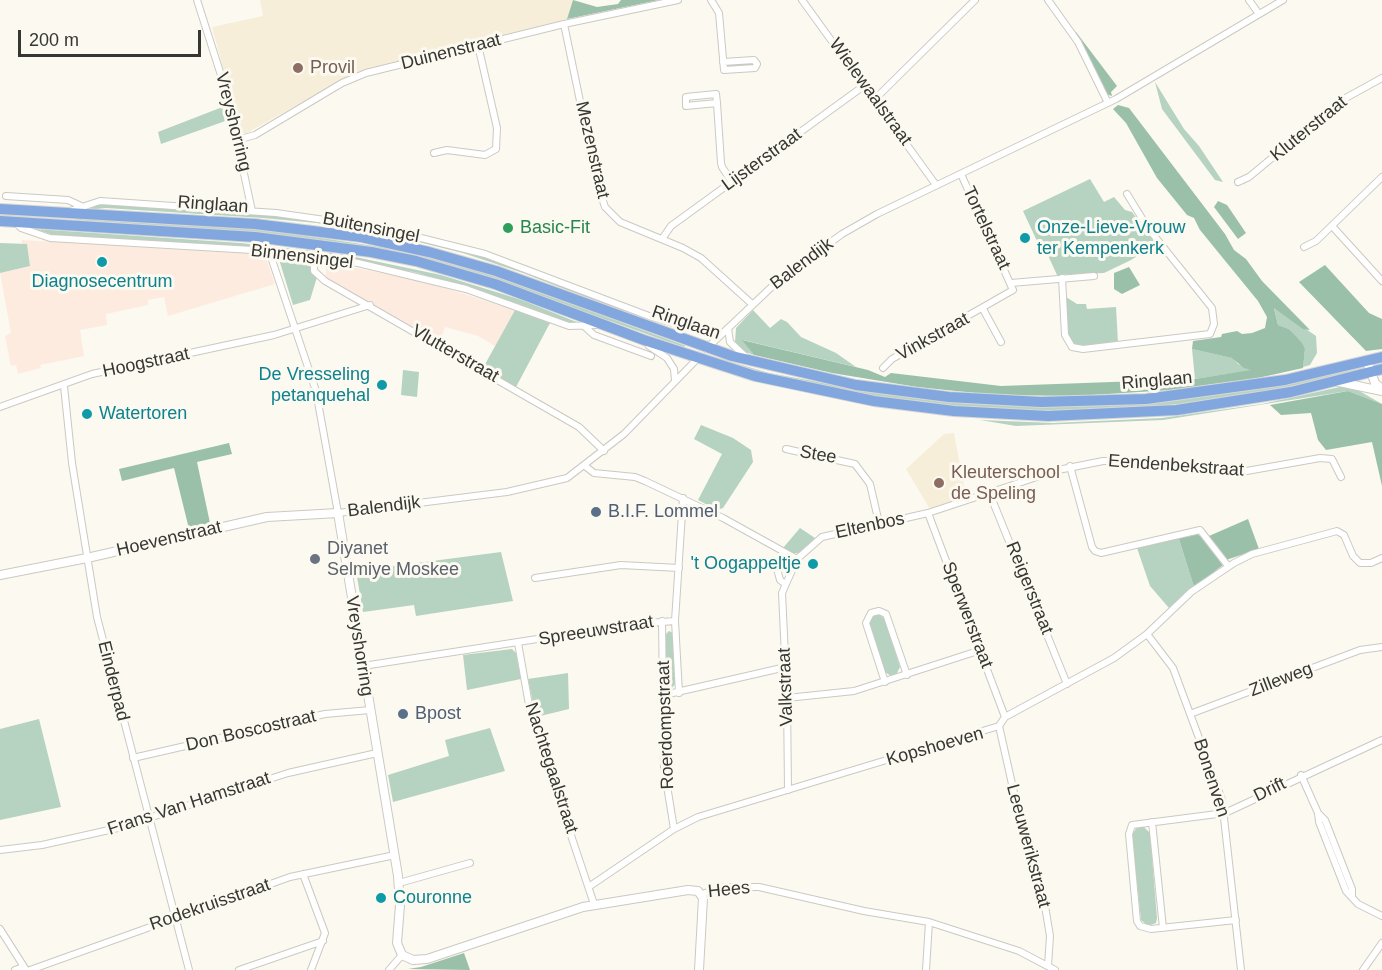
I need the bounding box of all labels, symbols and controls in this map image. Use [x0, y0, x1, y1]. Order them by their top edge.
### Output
scale bar [21, 18, 204, 56]
street label: Duinenstraat [399, 29, 503, 75]
text: 200 m [29, 30, 79, 50]
street label: Wielewaalstraat [824, 34, 916, 150]
place label: Provil [310, 57, 355, 79]
marker: Provil [291, 61, 305, 75]
street label: Vreyshorring [210, 70, 256, 174]
street label: Kluterstraat [1266, 92, 1352, 166]
street label: Mezenstraat [570, 99, 614, 201]
street label: Lijsterstraat [718, 124, 806, 196]
street label: Tortelstraat [957, 183, 1015, 273]
street label: Ringlaan [177, 192, 249, 218]
street label: Buitensingel [321, 208, 421, 248]
place label: Basic-Fit [520, 217, 590, 239]
place label: Onze-Lieve-Vrouw ter Kempenkerk [1037, 217, 1185, 260]
marker: Basic-Fit [501, 221, 515, 235]
marker: Onze-Lieve-Vrouw ter Kempenkerk [1018, 231, 1032, 245]
street label: Balendijk [766, 233, 838, 295]
street label: Binnensingel [250, 240, 354, 274]
marker: Diagnosecentrum [95, 255, 109, 269]
place label: Diagnosecentrum [31, 271, 173, 293]
street label: Ringlaan [649, 301, 723, 345]
street label: Vinkstraat [893, 308, 973, 366]
street label: Vlutterstraat [408, 320, 502, 388]
street label: Hoogstraat [101, 343, 191, 383]
place label: De Vresseling petanquehal [259, 364, 370, 406]
street label: Ringlaan [1121, 367, 1193, 395]
marker: De Vresseling petanquehal [375, 378, 389, 392]
place label: Watertoren [99, 403, 187, 425]
marker: Watertoren [80, 407, 94, 421]
street label: Stee [798, 441, 838, 469]
street label: Eendenbekstraat [1107, 450, 1245, 482]
place label: Kleuterschool de Speling [951, 462, 1060, 504]
marker: Kleuterschool de Speling [932, 476, 946, 490]
street label: Balendijk [346, 492, 422, 522]
place label: B.I.F. Lommel [608, 501, 718, 523]
marker: B.I.F. Lommel [589, 505, 603, 519]
street label: Eltenbos [833, 508, 907, 544]
street label: Hoevenstraat [114, 516, 224, 562]
place label: Diyanet Selmiye Moskee [327, 538, 459, 580]
street label: Reigerstraat [1001, 539, 1057, 637]
marker: Diyanet Selmiye Moskee [308, 552, 322, 566]
place label: 't Oogappeltje [690, 553, 801, 575]
marker: 't Oogappeltje [806, 557, 820, 571]
street label: Sperwerstraat [937, 559, 997, 671]
street label: Vreyshorring [340, 594, 378, 698]
street label: Spreeuwstraat [537, 611, 655, 651]
street label: Einderpad [93, 639, 133, 723]
street label: Valkstraat [774, 647, 798, 727]
street label: Zilleweg [1246, 658, 1316, 702]
street label: Roerdompstraat [653, 660, 679, 790]
street label: Nachtegaalstraat [520, 700, 582, 836]
place label: Bpost [415, 703, 461, 725]
street label: Don Boscostraat [184, 706, 318, 756]
marker: Bpost [396, 707, 410, 721]
street label: Kopshoeven [884, 723, 986, 771]
street label: Bonenven [1188, 736, 1234, 820]
street label: Frans Van Hamstraat [105, 768, 273, 840]
street label: Drift [1250, 773, 1290, 807]
street label: Leeuwerikstraat [1001, 782, 1055, 910]
street label: Rodekruisstraat [147, 874, 273, 936]
street label: Hees [707, 877, 751, 903]
place label: Couronne [393, 887, 472, 909]
marker: Couronne [374, 891, 388, 905]

